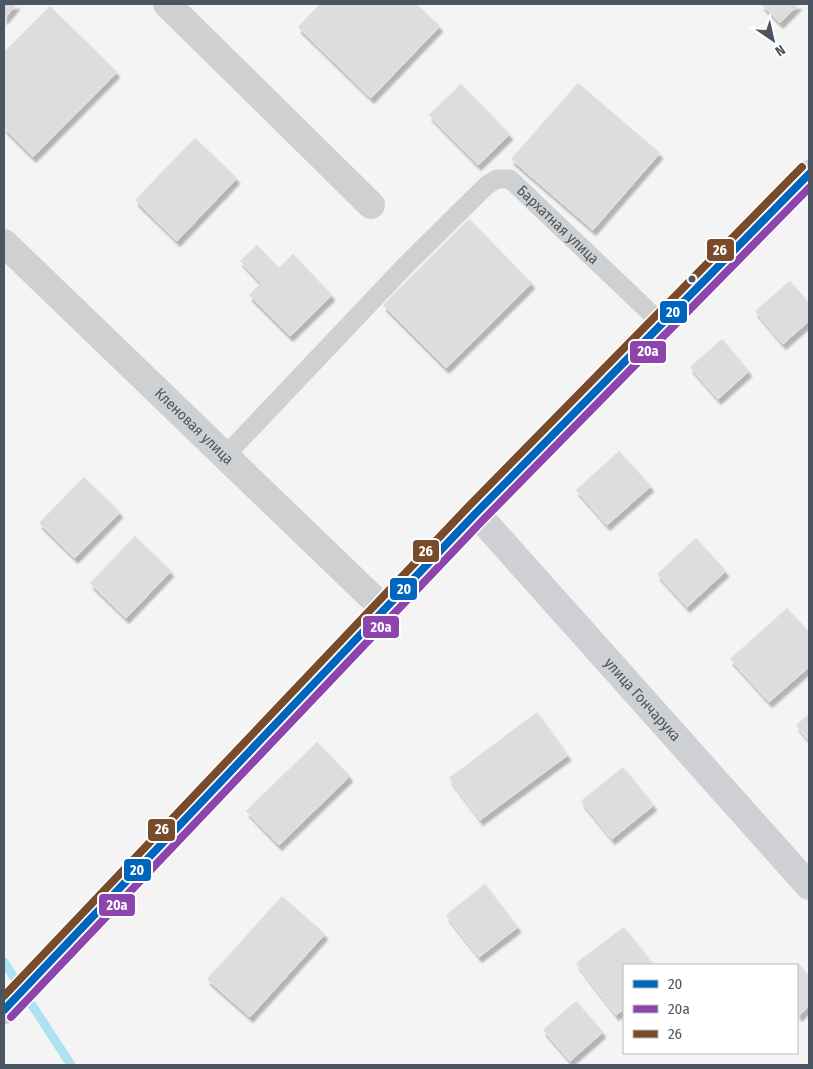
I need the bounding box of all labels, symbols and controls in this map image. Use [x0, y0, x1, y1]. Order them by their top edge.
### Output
north arrow [748, 15, 798, 65]
text: N [772, 41, 788, 60]
street label: Бархатная улица [513, 182, 603, 268]
line badge: 26 [706, 238, 735, 262]
text: 26 [712, 242, 727, 259]
unlabelled marker [687, 274, 697, 284]
line badge: 20 [659, 300, 688, 324]
text: 20 [665, 304, 680, 321]
line badge: 20а [629, 340, 667, 364]
text: 20а [636, 343, 659, 360]
street label: Кленовая улица [151, 384, 237, 468]
line badge: 26 [412, 539, 440, 563]
text: 26 [418, 543, 433, 560]
line badge: 20 [389, 577, 418, 601]
text: 20 [396, 581, 411, 598]
line badge: 20а [362, 615, 400, 639]
text: 20а [369, 619, 392, 636]
street label: улица Гончарука [600, 654, 685, 745]
line badge: 26 [147, 818, 176, 842]
text: 26 [154, 821, 169, 838]
line badge: 20 [123, 858, 152, 882]
text: 20 [129, 862, 144, 879]
line badge: 20а [98, 893, 136, 917]
text: 20а [105, 897, 128, 914]
legend [623, 964, 798, 1054]
text: 20 [668, 975, 682, 993]
text: 20а [668, 1000, 690, 1018]
text: 26 [668, 1025, 682, 1043]

